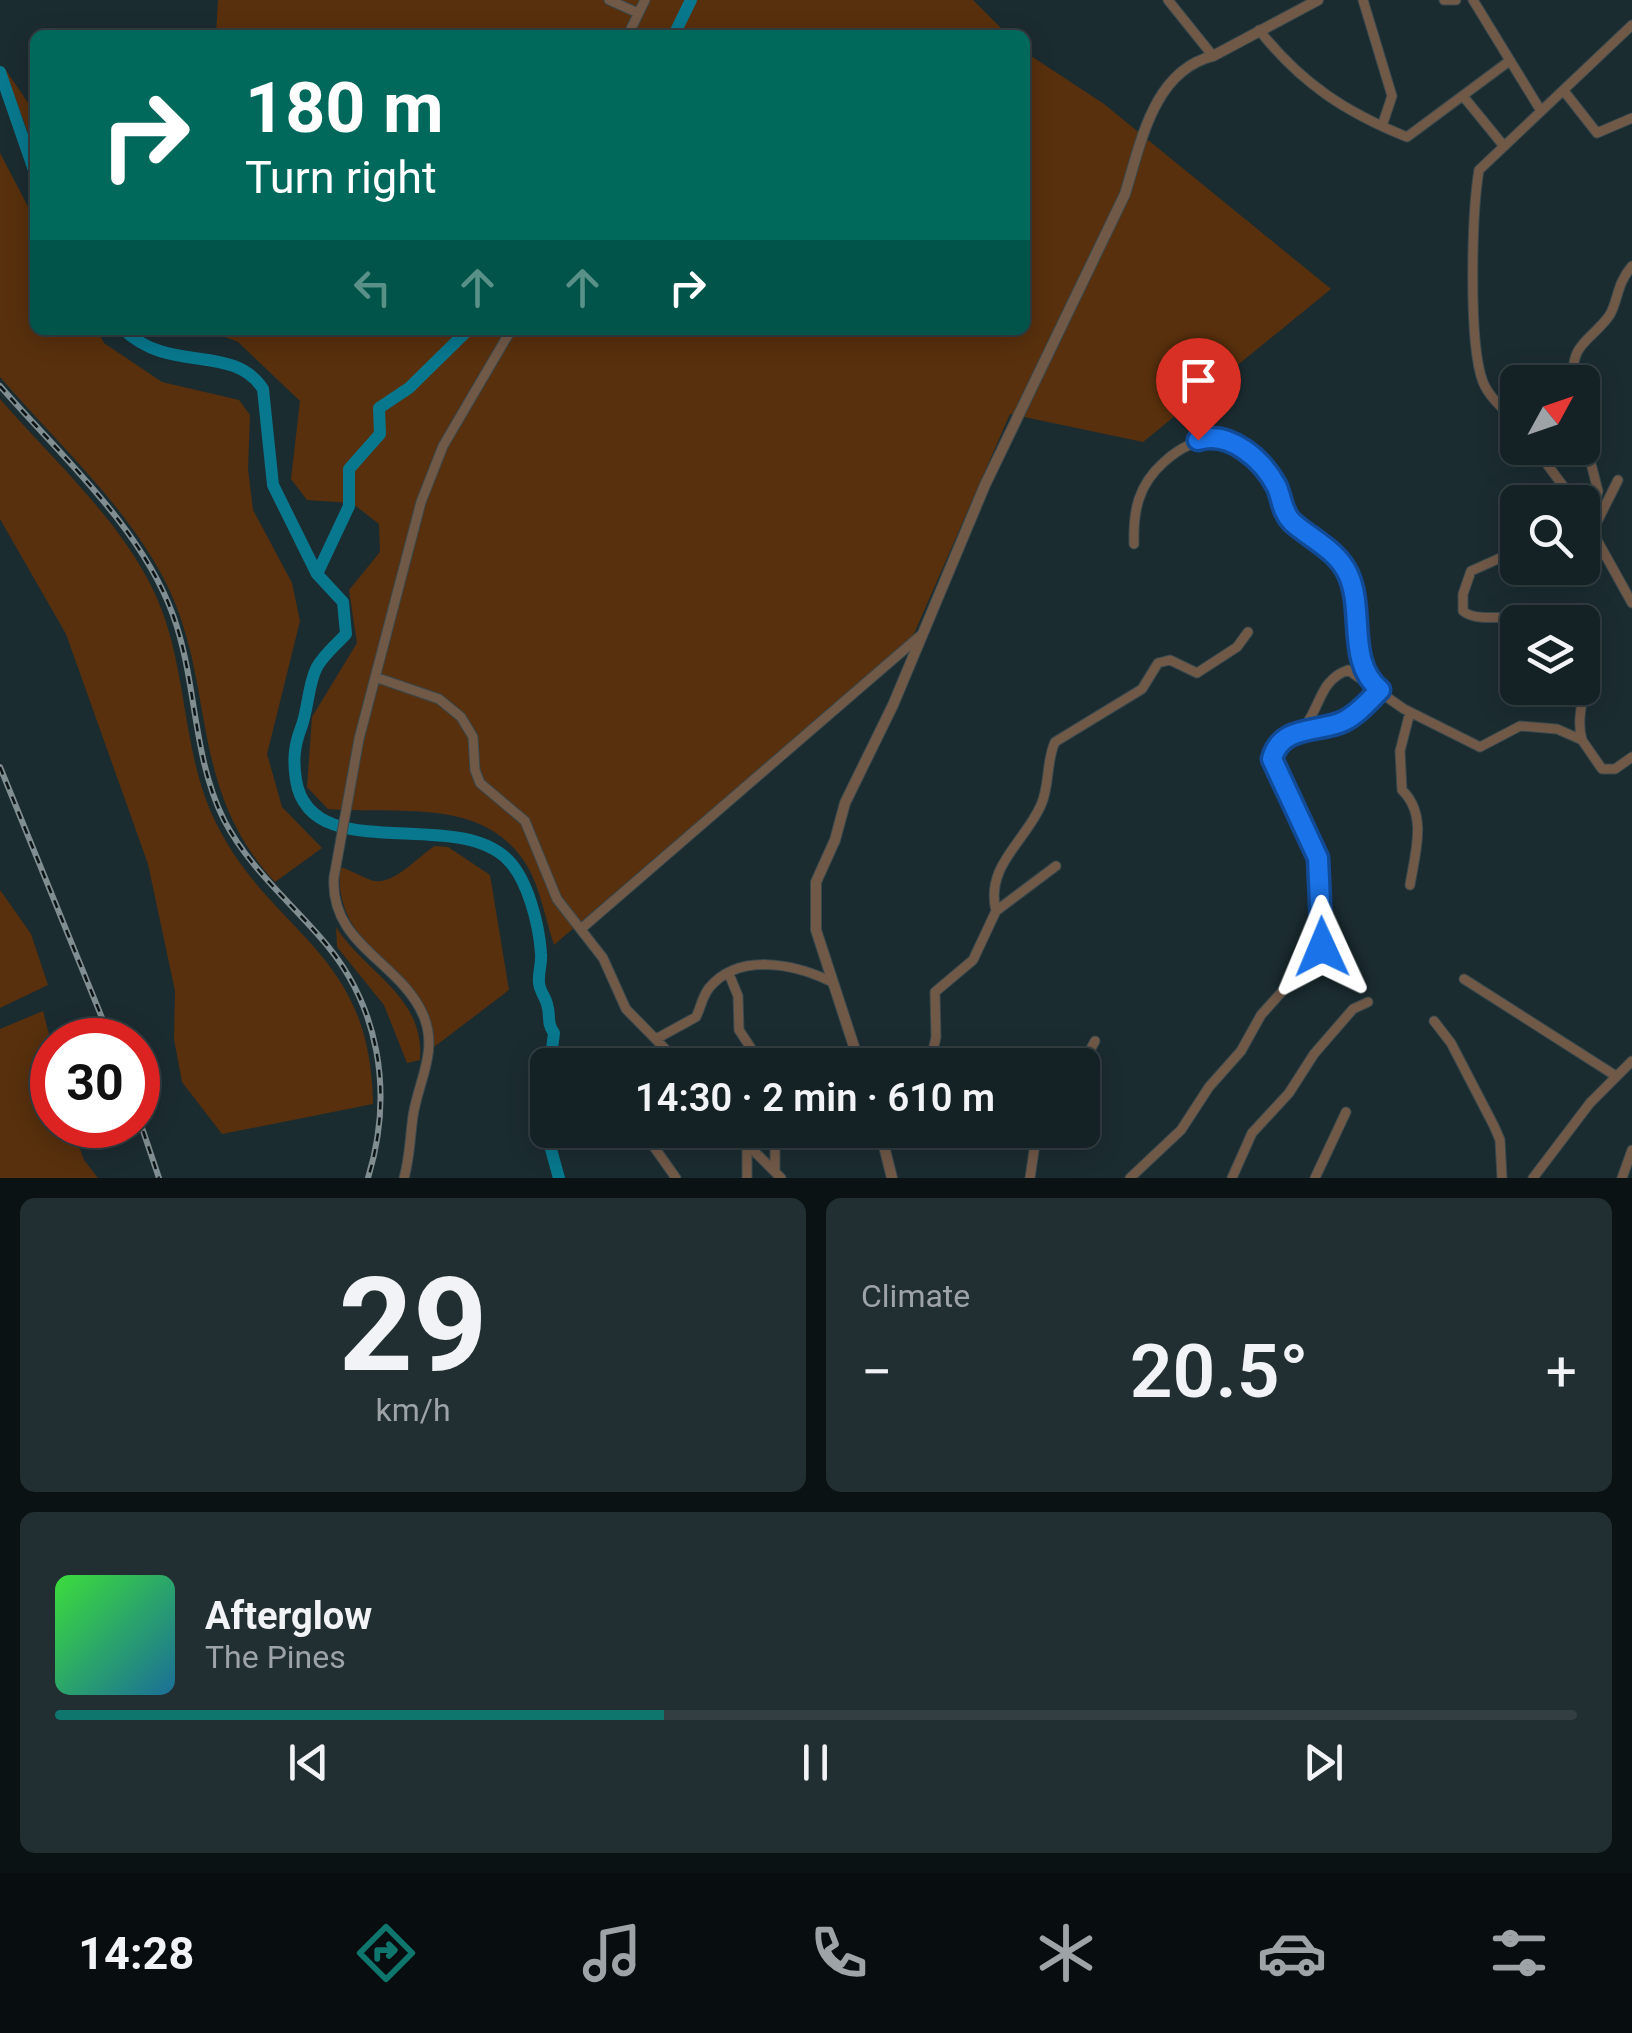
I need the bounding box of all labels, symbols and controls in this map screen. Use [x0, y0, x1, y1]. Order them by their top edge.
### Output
text: 180 m [245, 67, 444, 149]
icon: right [80, 70, 210, 200]
text: Turn right [245, 151, 437, 204]
icon: left [345, 260, 400, 315]
icon: ahead [450, 260, 505, 315]
icon: ahead [555, 260, 610, 315]
icon: right [660, 260, 715, 315]
pin [1156, 338, 1241, 441]
icon: arrive [1171, 353, 1226, 408]
north arrow [1500, 365, 1600, 465]
map controls [1500, 365, 1600, 705]
button: search [1500, 485, 1600, 585]
button: layers [1500, 605, 1600, 705]
position arrow [1270, 895, 1374, 999]
speed limit sign: 30 [30, 1018, 160, 1148]
text: 14:30 · 2 min · 610 m [635, 1076, 995, 1120]
text: 29 [338, 1249, 488, 1402]
text: Climate [861, 1277, 970, 1315]
text: 20.5° [1130, 1327, 1309, 1415]
text: − [861, 1340, 892, 1404]
text: + [1546, 1340, 1577, 1404]
text: km/h [375, 1391, 451, 1429]
text: Afterglow [205, 1594, 372, 1638]
text: The Pines [205, 1638, 346, 1676]
icon: previous [281, 1735, 336, 1790]
icon: pause [788, 1735, 843, 1790]
icon: next [1296, 1735, 1351, 1790]
icon: directions [351, 1918, 421, 1988]
icon: music [577, 1918, 647, 1988]
icon: phone [804, 1918, 874, 1988]
icon: climate [1031, 1918, 1101, 1988]
icon: car [1257, 1918, 1327, 1988]
icon: filters [1484, 1918, 1554, 1988]
text: 14:28 [78, 1927, 194, 1980]

